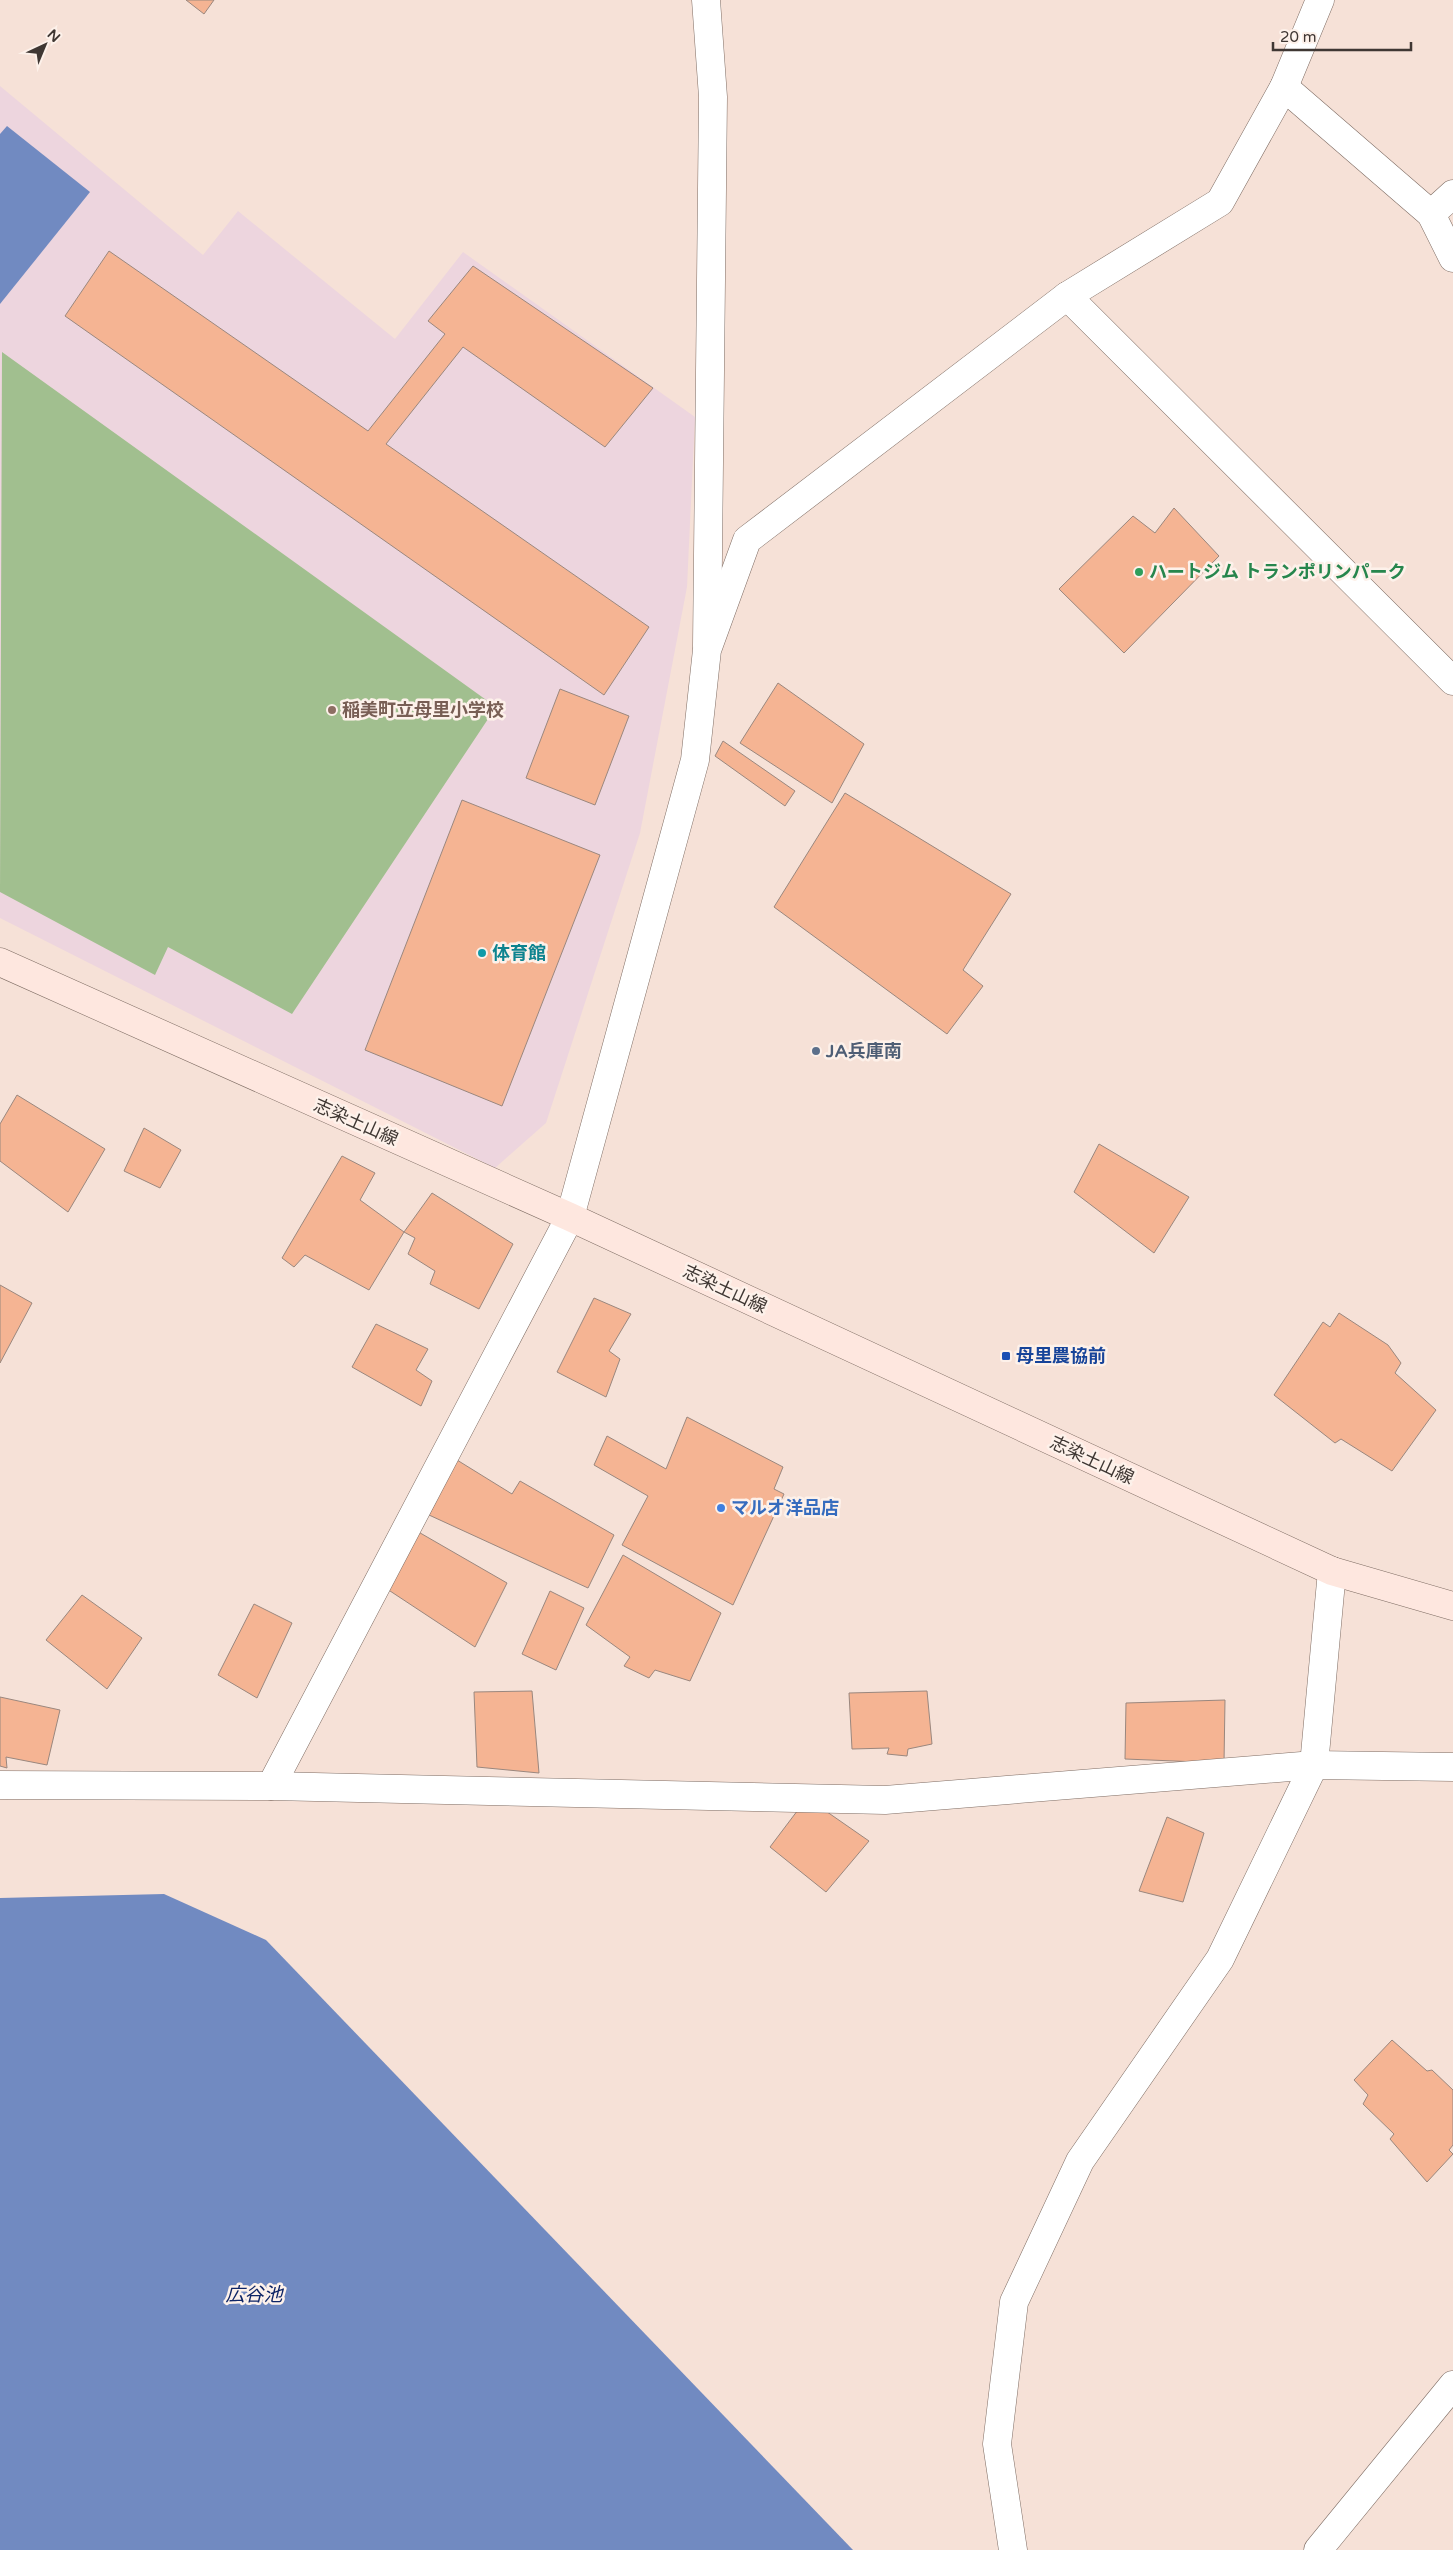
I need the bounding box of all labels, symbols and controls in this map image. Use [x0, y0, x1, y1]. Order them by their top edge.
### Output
north arrow [20, 20, 70, 70]
scale bar [1273, 20, 1410, 52]
text: N [44, 26, 64, 46]
text: 20 m [1280, 28, 1317, 46]
place label: ハートジム トランポリンパーク [1149, 561, 1406, 583]
marker: ハートジム トランポリンパーク [1133, 566, 1145, 578]
place label: 稲美町立母里小学校 [342, 699, 504, 721]
marker: 稲美町立母里小学校 [326, 704, 338, 716]
place label: 体育館 [492, 942, 546, 964]
marker: 体育館 [476, 947, 488, 959]
place label: JA兵庫南 [825, 1040, 902, 1062]
marker: JA兵庫南 [810, 1045, 822, 1057]
street label: 志染土山線 [310, 1094, 402, 1150]
street label: 志染土山線 [680, 1260, 770, 1318]
place label: 母里農協前 [1016, 1345, 1106, 1367]
marker: 母里農協前 [1000, 1350, 1012, 1362]
street label: 志染土山線 [1047, 1431, 1137, 1489]
place label: マルオ洋品店 [731, 1497, 839, 1519]
marker: マルオ洋品店 [715, 1502, 727, 1514]
water label: 広谷池 [225, 2284, 284, 2306]

